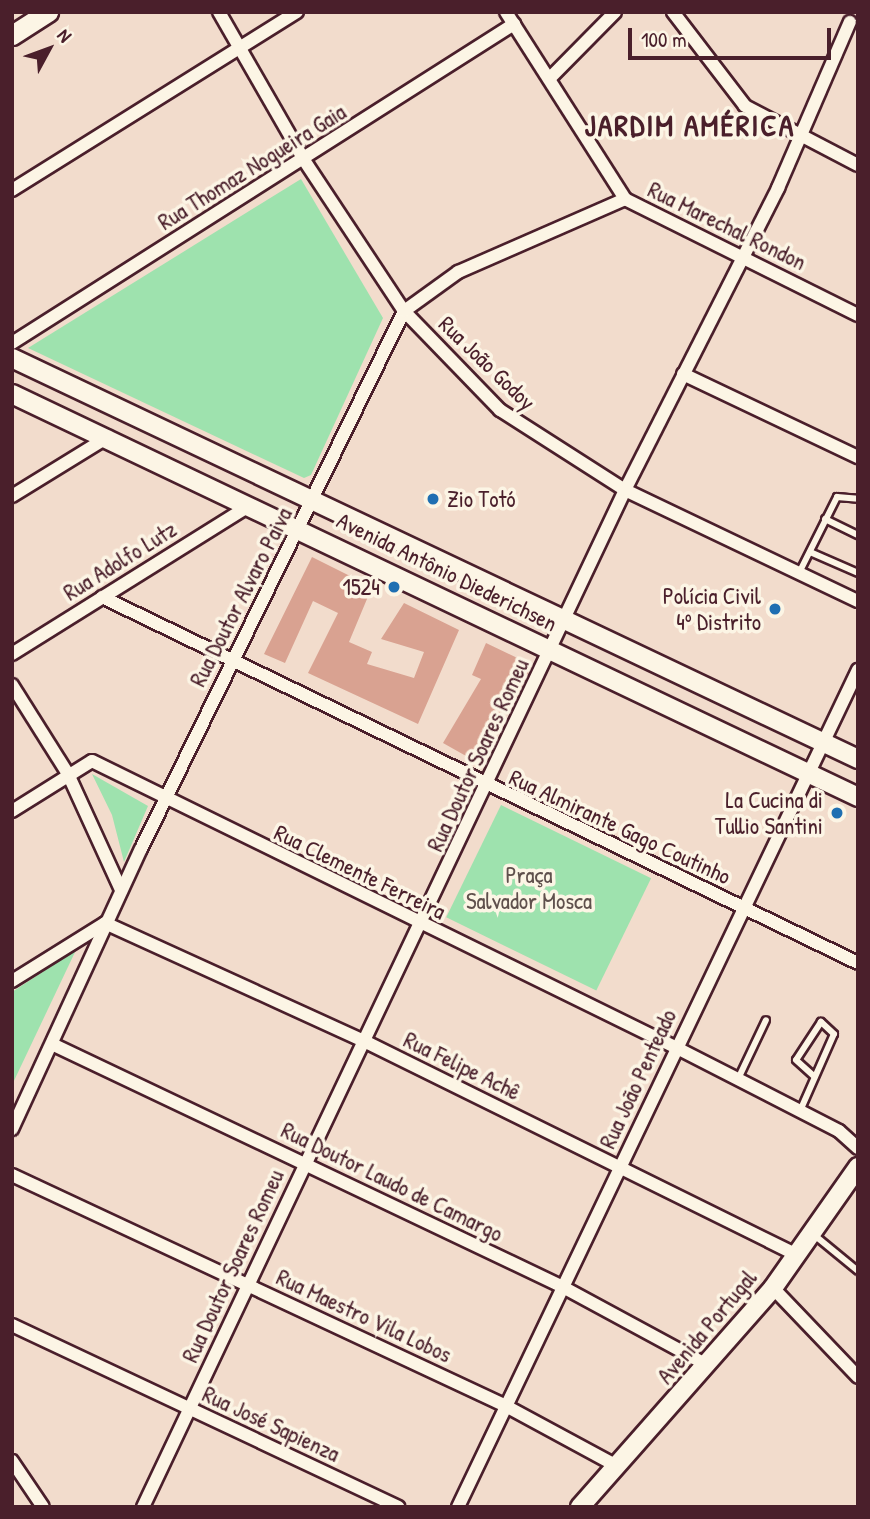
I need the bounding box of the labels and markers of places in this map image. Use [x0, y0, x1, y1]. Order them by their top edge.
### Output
place label: Zio Totó [447, 485, 516, 513]
marker: Zio Totó [425, 491, 441, 507]
place label: 1524 [343, 573, 380, 601]
marker: 1524 [386, 579, 402, 595]
place label: Polícia Civil 4º Distrito [663, 582, 761, 636]
marker: Polícia Civil 4º Distrito [767, 601, 783, 617]
place label: La Cucina di Tullio Santini [715, 786, 823, 840]
marker: La Cucina di Tullio Santini [829, 805, 845, 821]

